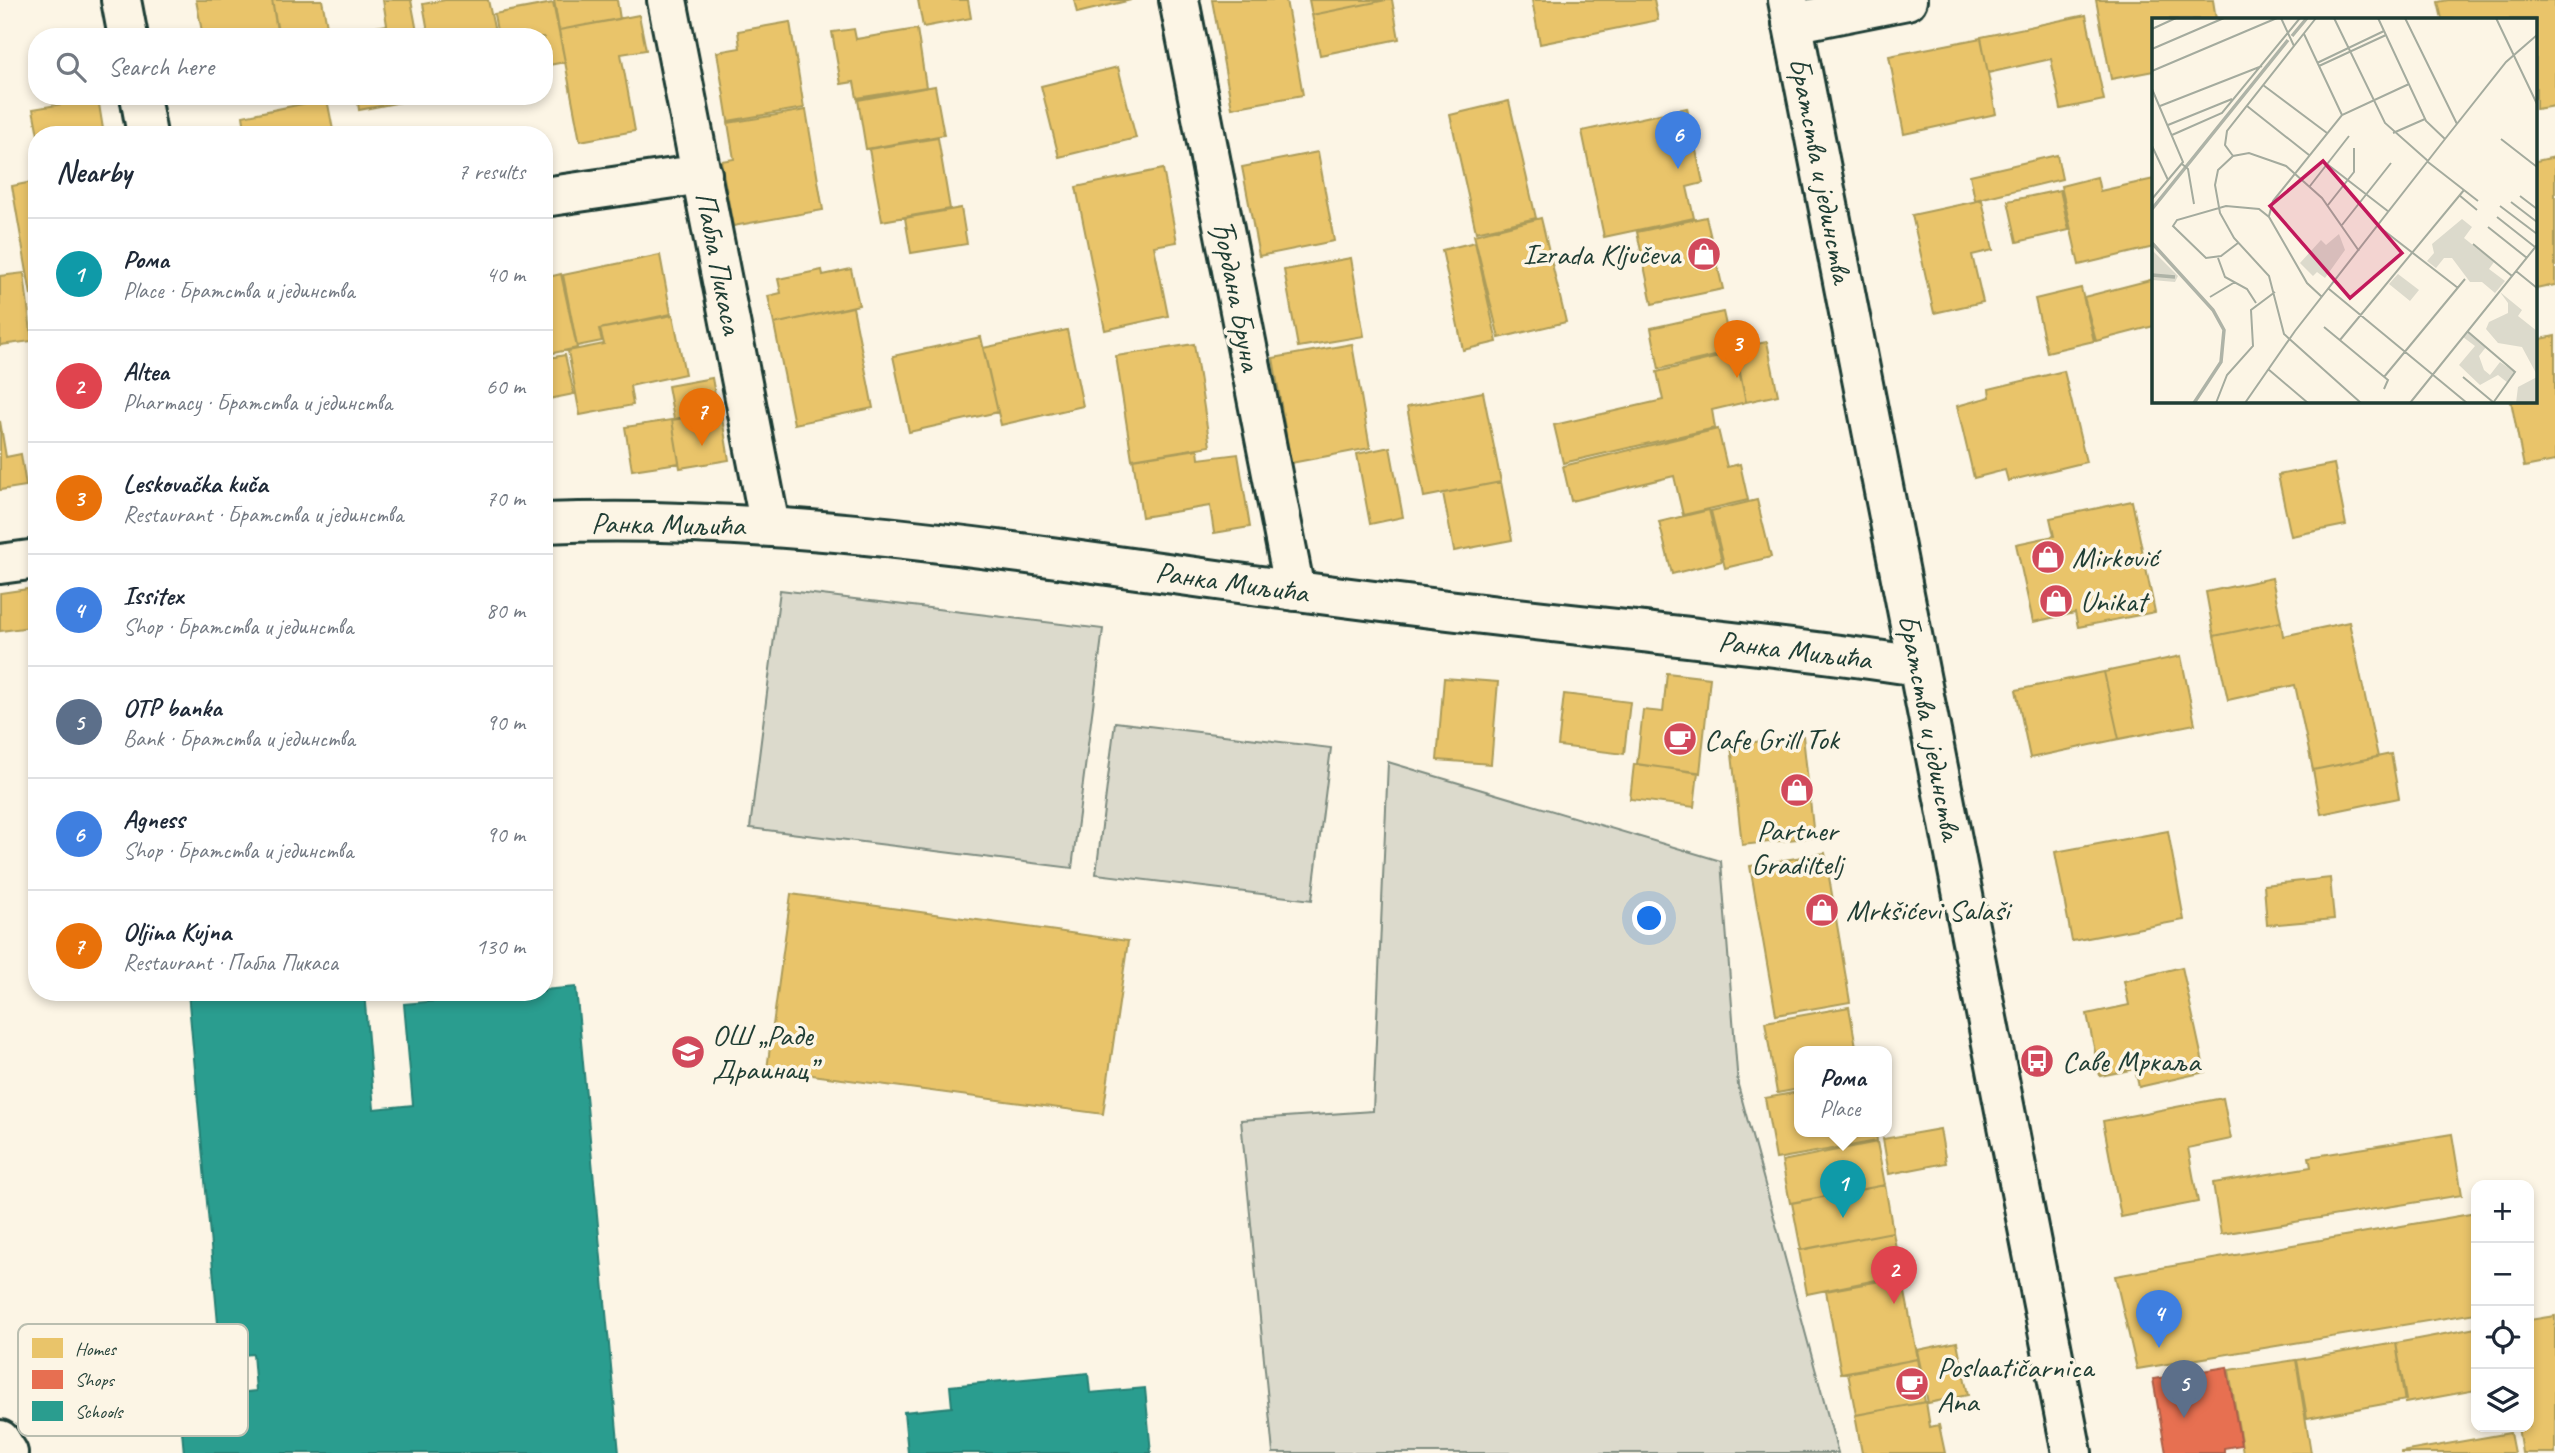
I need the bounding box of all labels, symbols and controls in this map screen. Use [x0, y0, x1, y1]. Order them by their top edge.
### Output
inset map [2152, 18, 2538, 402]
search box [28, 28, 553, 105]
icon: search [52, 48, 90, 86]
text: Search here [108, 50, 214, 83]
street label: Братства и јединства [1781, 54, 1862, 289]
pin: 6 [1655, 111, 1701, 169]
text: Nearby [56, 153, 132, 191]
text: 7 results [458, 157, 525, 186]
street label: Пабла Пикаса [687, 189, 752, 339]
street label: Ђордана Бруна [1204, 216, 1271, 376]
place label: Izrada Ključeva [1523, 235, 1682, 273]
shop icon: Izrada Ključeva [1685, 235, 1723, 273]
text: Рома [123, 243, 169, 276]
text: 1 [74, 260, 84, 289]
text: 40 m [486, 260, 525, 289]
text: Place · Братства и јединства [123, 276, 354, 305]
pin: 3 [1714, 320, 1760, 378]
text: Altea [123, 355, 169, 388]
text: 2 [74, 372, 84, 401]
text: 60 m [486, 372, 525, 401]
text: Pharmacy · Братства и јединства [123, 388, 392, 417]
pin: 7 [679, 388, 725, 446]
text: Leskovačka kuča [123, 467, 268, 500]
text: 3 [74, 484, 84, 513]
text: 70 m [486, 484, 525, 513]
text: Restaurant · Братства и јединства [123, 500, 403, 529]
street label: Ранка Миљића [591, 504, 747, 544]
shop icon: Mirković [2029, 538, 2067, 576]
place label: Mirković [2072, 538, 2162, 576]
street label: Ранка Миљића [1153, 553, 1313, 612]
text: Issitex [123, 579, 183, 612]
shop icon: Unikat [2037, 582, 2075, 620]
place label: Unikat [2080, 582, 2151, 620]
text: 4 [74, 596, 84, 625]
text: 80 m [486, 596, 525, 625]
street label: Братства и јединства [1890, 611, 1971, 846]
text: Shop · Братства и јединства [123, 612, 353, 641]
street label: Ранка Миљића [1716, 622, 1875, 678]
text: OTP banka [123, 691, 222, 724]
text: 5 [74, 708, 84, 737]
text: 90 m [486, 708, 525, 737]
cafe icon: Cafe Grill Tok [1661, 720, 1699, 758]
place label: Cafe Grill Tok [1704, 720, 1841, 758]
text: Bank · Братства и јединства [123, 724, 355, 753]
shop icon: Partner Gradiltelj [1778, 771, 1816, 809]
text: Agness [123, 803, 185, 836]
place label: Partner Gradiltelj [1751, 811, 1846, 883]
text: 6 [74, 820, 84, 849]
text: 90 m [486, 820, 525, 849]
text: Shop · Братства и јединства [123, 836, 353, 865]
shop icon: Mrkšićevi Salaši [1803, 891, 1841, 929]
place label: Mrkšićevi Salaši [1846, 891, 2013, 929]
your location [1632, 901, 1666, 935]
text: Oljina Kujna [123, 915, 231, 948]
text: 7 [74, 932, 84, 961]
text: 130 m [476, 932, 525, 961]
text: Restaurant · Пабла Пикаса [123, 948, 338, 977]
place label: ОШ „Раде Драинац” [712, 1016, 823, 1088]
school or university icon: ОШ „Раде Драинац” [669, 1033, 707, 1071]
bus stop icon: Саве Мркаља [2018, 1042, 2056, 1080]
place label: Саве Мркаља [2062, 1042, 2202, 1080]
popup [1794, 1046, 1892, 1137]
text: Рома [1820, 1061, 1866, 1094]
text: Place [1820, 1094, 1860, 1123]
pin: 1 [1820, 1160, 1866, 1218]
map controls [2471, 1180, 2534, 1432]
button: + [2471, 1180, 2534, 1243]
button: − [2471, 1243, 2534, 1306]
pin: 2 [1871, 1246, 1917, 1304]
pin: 4 [2136, 1290, 2182, 1348]
button: locate [2471, 1306, 2534, 1369]
legend [18, 1324, 248, 1436]
text: Homes [75, 1337, 117, 1361]
place label: Poslaatičarnica Ana [1937, 1348, 2096, 1420]
pin: 5 [2161, 1360, 2207, 1418]
cafe icon: Poslaatičarnica Ana [1893, 1365, 1931, 1403]
text: Shops [75, 1368, 115, 1392]
button: layers [2471, 1369, 2534, 1432]
text: Schools [75, 1400, 125, 1424]

